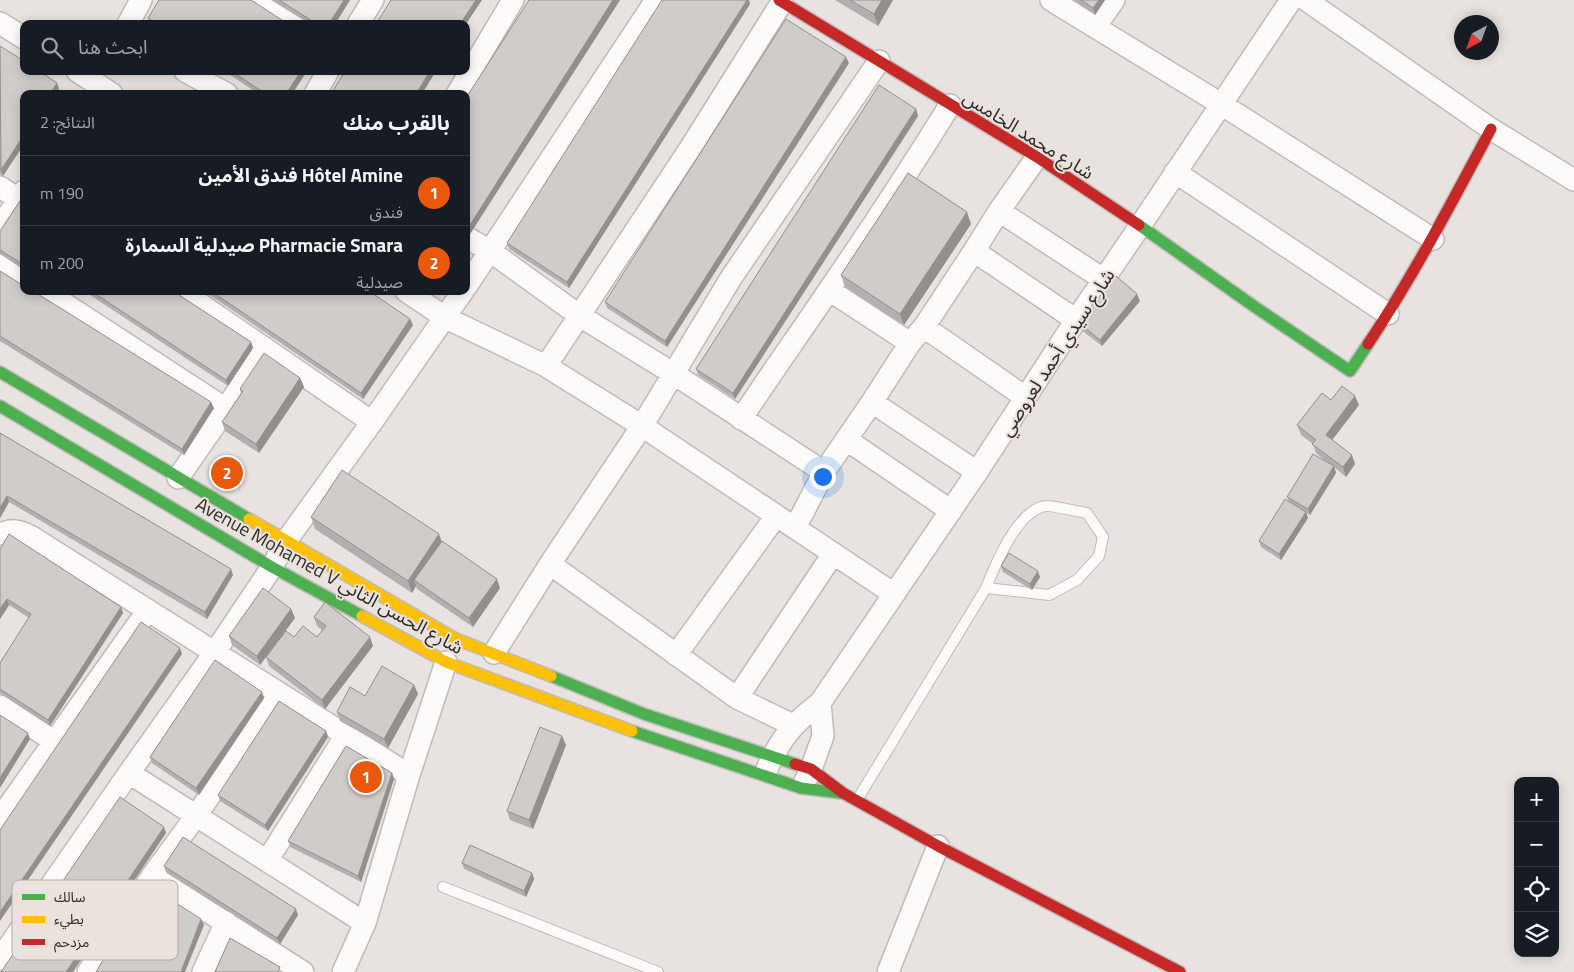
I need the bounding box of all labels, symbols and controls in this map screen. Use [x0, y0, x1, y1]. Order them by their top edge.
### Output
north arrow [1454, 15, 1499, 60]
search box [20, 20, 470, 75]
text: ابحث هنا [78, 32, 148, 61]
icon: search [38, 34, 66, 62]
street label: شارع محمد الخامس [958, 82, 1100, 186]
text: بالقرب منك [343, 106, 450, 138]
text: النتائج: 2 [40, 110, 95, 134]
text: Hôtel Amine فندق الأمين [199, 160, 403, 189]
text: 190 m [40, 181, 84, 205]
text: 1 [430, 181, 438, 205]
text: فندق [369, 200, 403, 224]
text: Pharmacie Smara صيدلية السمارة [125, 230, 403, 259]
text: 200 m [40, 251, 84, 275]
text: 2 [430, 251, 438, 275]
street label: شارع سيدي أحمد لعروصي [991, 262, 1122, 442]
text: صيدلية [356, 270, 403, 294]
pin: 2 [211, 454, 243, 492]
your location [810, 464, 836, 490]
street label: Avenue Mohamed V شارع الحسن الثاني [190, 489, 469, 662]
pin: 1 [350, 758, 382, 796]
map controls [1514, 777, 1559, 957]
button: + [1514, 777, 1559, 822]
button: − [1514, 822, 1559, 867]
button: locate [1514, 867, 1559, 912]
legend [12, 880, 178, 960]
text: سالك [54, 886, 86, 907]
text: بطيء [54, 908, 84, 930]
button: layers [1514, 912, 1559, 957]
text: مزدحم [54, 931, 89, 953]

